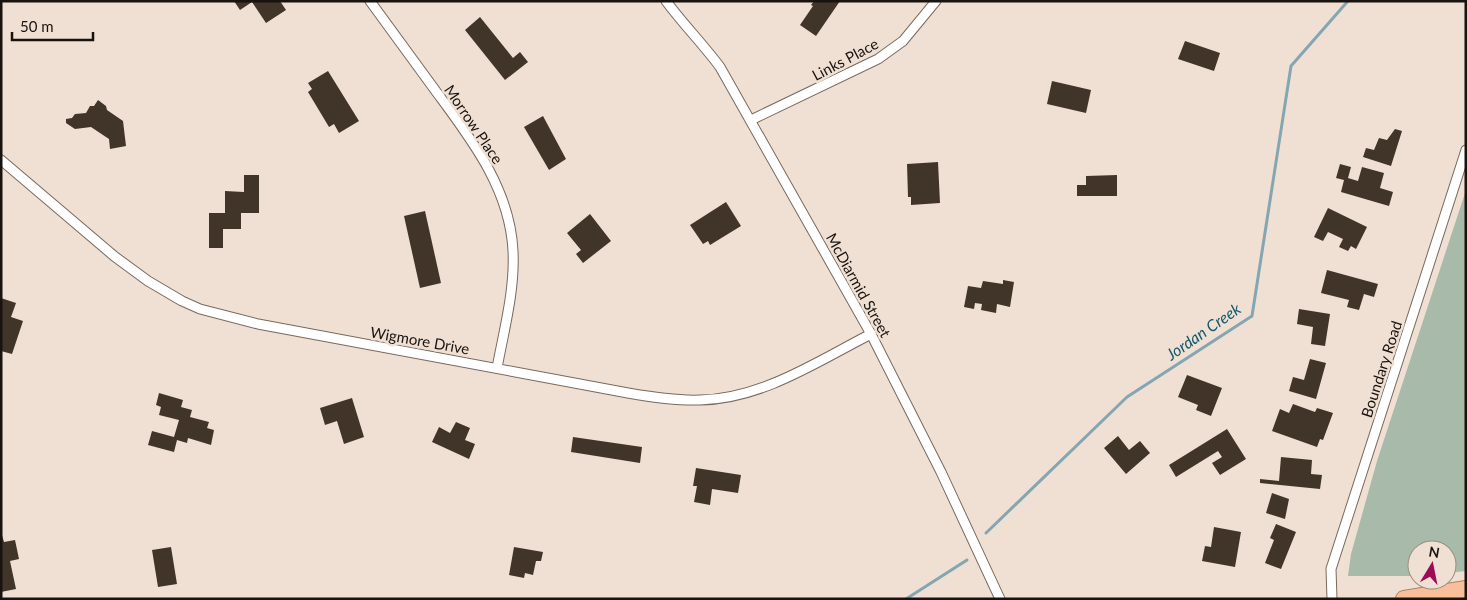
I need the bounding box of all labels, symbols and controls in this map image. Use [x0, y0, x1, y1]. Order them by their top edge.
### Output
scale bar [12, 10, 94, 42]
text: 50 m [20, 17, 54, 35]
street label: Links Place [809, 34, 881, 84]
street label: Morrow Place [441, 81, 507, 167]
street label: McDiarmid Street [823, 230, 895, 341]
water label: Jordan Creek [1161, 298, 1244, 364]
street label: Boundary Road [1357, 318, 1405, 420]
street label: Wigmore Drive [369, 322, 471, 358]
north arrow [1407, 540, 1457, 590]
text: N [1428, 542, 1441, 561]

